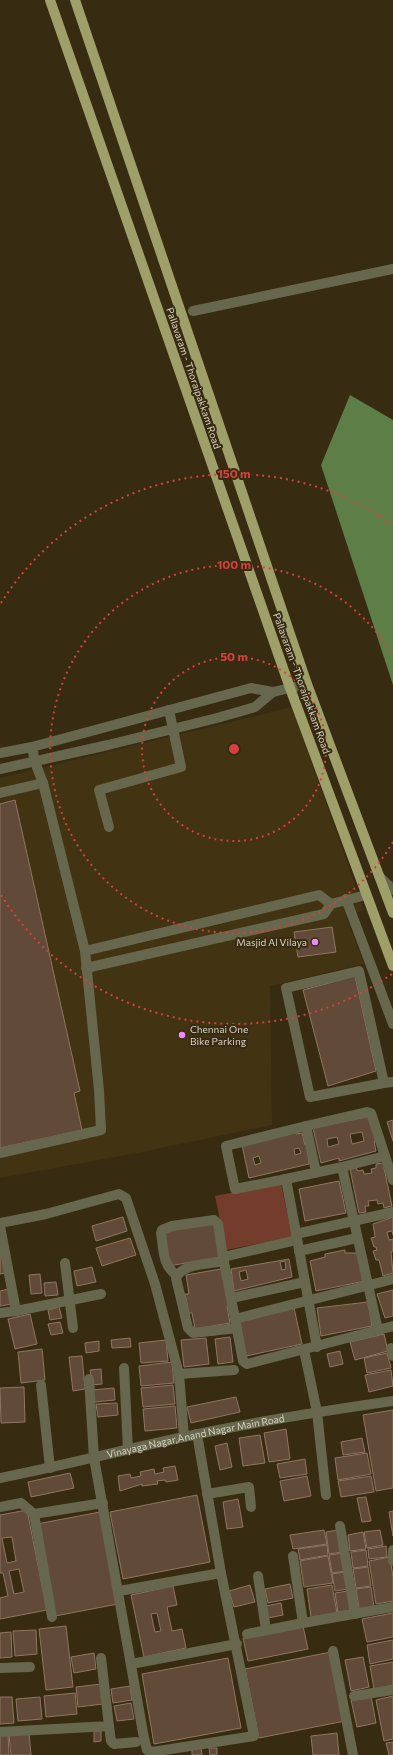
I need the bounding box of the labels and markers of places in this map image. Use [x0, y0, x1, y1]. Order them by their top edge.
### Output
centre of rings [227, 742, 241, 756]
place label: Masjid Al Vilaya [236, 936, 307, 948]
marker: Masjid Al Vilaya [310, 937, 320, 947]
place label: Chennai One Bike Parking [190, 1023, 248, 1047]
marker: Chennai One Bike Parking [177, 1030, 187, 1040]

